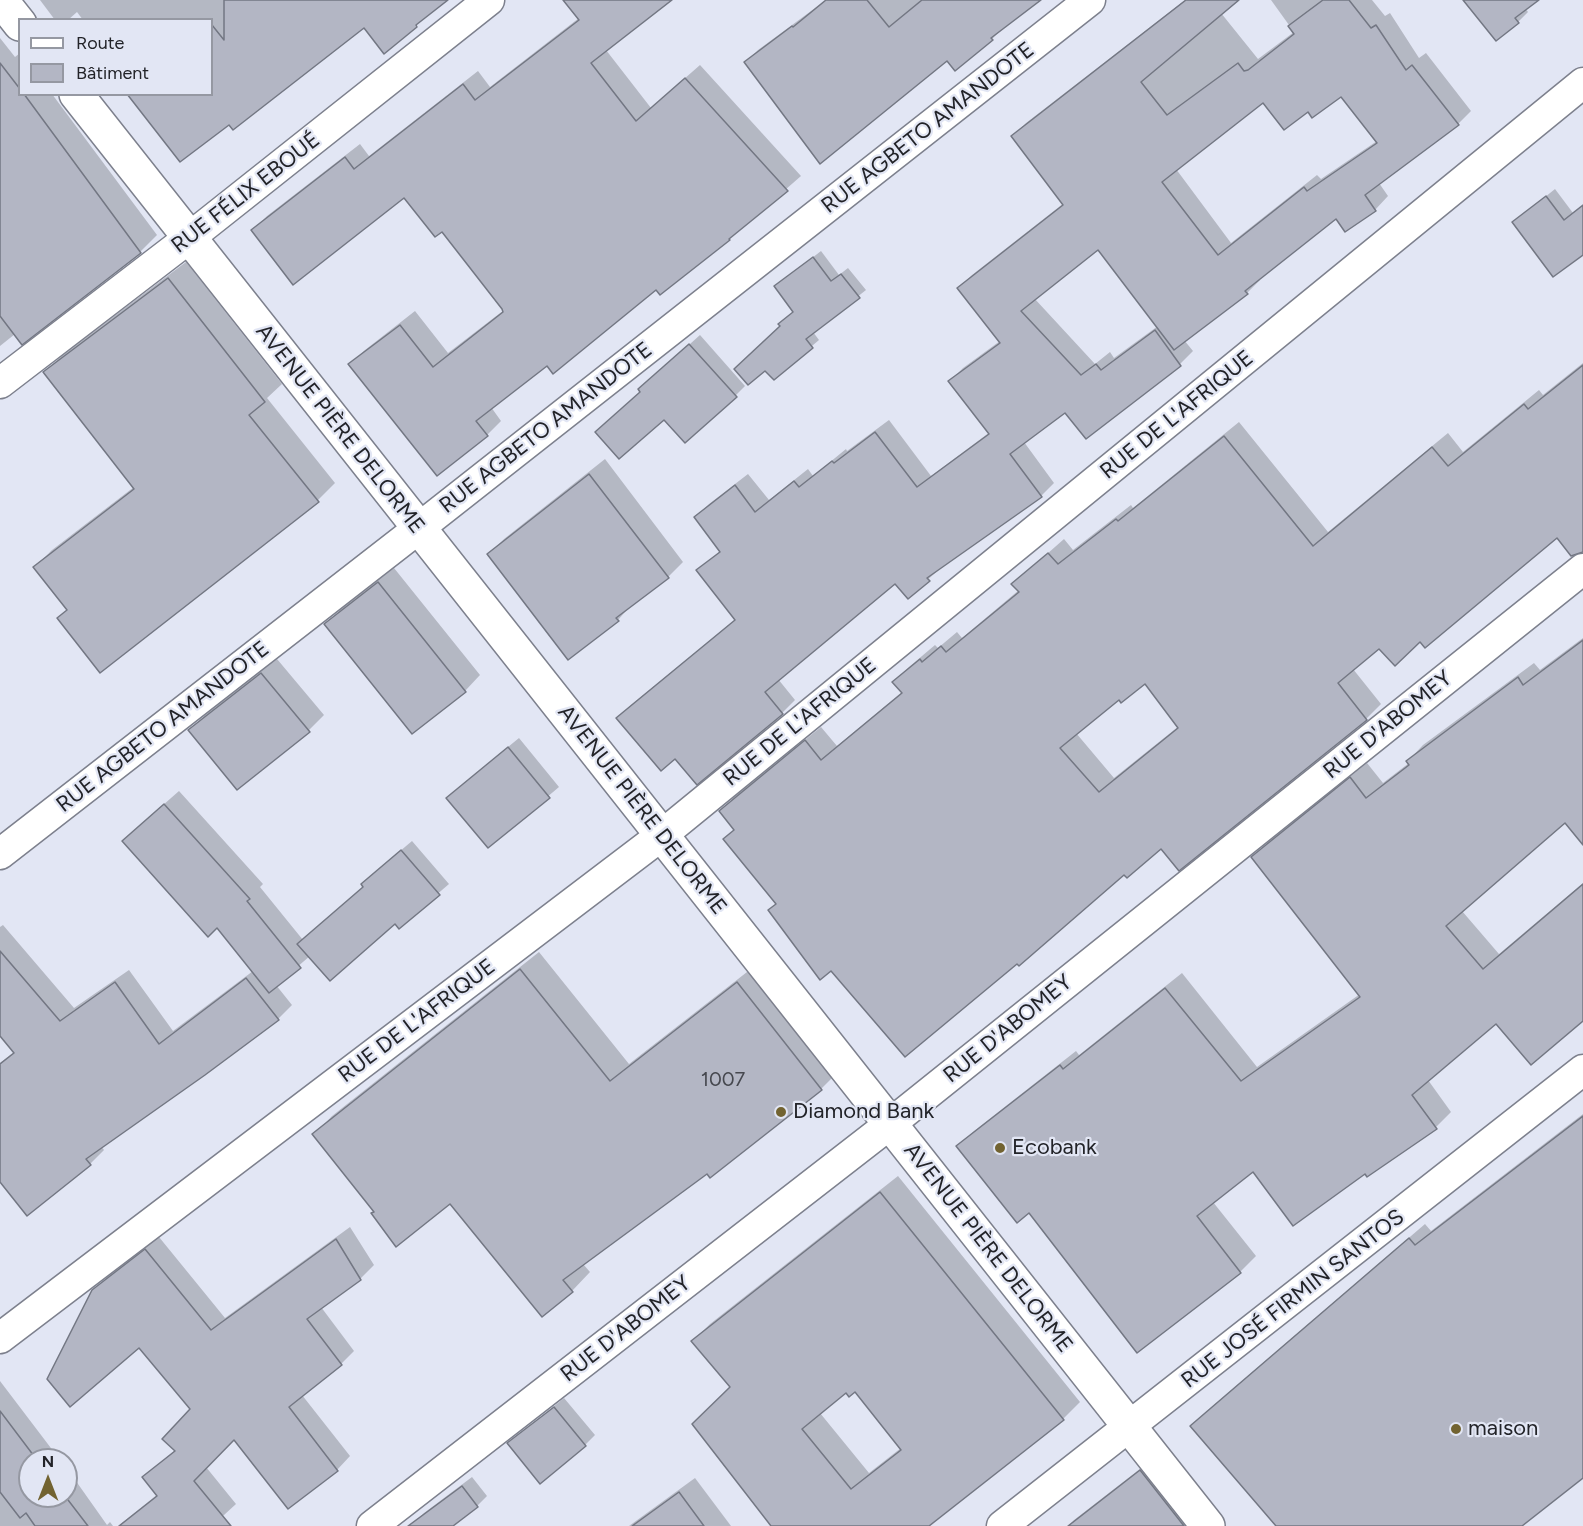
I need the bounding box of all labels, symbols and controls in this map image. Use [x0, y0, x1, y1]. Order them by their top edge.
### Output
legend [18, 18, 213, 96]
text: Route [76, 32, 124, 54]
street label: RUE AGBETO AMANDOTE [816, 37, 1040, 219]
text: Bâtiment [76, 62, 149, 84]
street label: RUE FÉLIX EBOUÉ [166, 127, 326, 259]
street label: AVENUE PIÈRE DELORME [250, 319, 430, 539]
street label: RUE AGBETO AMANDOTE [434, 337, 658, 519]
street label: RUE DE L'AFRIQUE [1095, 345, 1259, 485]
street label: RUE AGBETO AMANDOTE [51, 636, 275, 818]
street label: RUE DE L'AFRIQUE [718, 652, 882, 792]
street label: RUE D'ABOMEY [1318, 665, 1458, 785]
street label: AVENUE PIÈRE DELORME [552, 700, 732, 920]
street label: RUE DE L'AFRIQUE [333, 953, 501, 1089]
street label: RUE D'ABOMEY [938, 969, 1078, 1089]
house number: 1007 [701, 1068, 745, 1092]
place label: Diamond Bank [793, 1099, 934, 1125]
marker: Diamond Bank [774, 1105, 788, 1119]
place label: Ecobank [1012, 1135, 1097, 1161]
street label: AVENUE PIÈRE DELORME [898, 1138, 1078, 1358]
marker: Ecobank [993, 1141, 1007, 1155]
street label: RUE JOSÉ FIRMIN SANTOS [1177, 1204, 1409, 1394]
street label: RUE D'ABOMEY [556, 1270, 696, 1388]
place label: maison [1468, 1416, 1538, 1442]
marker: maison [1449, 1422, 1463, 1436]
north arrow [18, 1448, 78, 1508]
text: N [42, 1452, 54, 1471]

